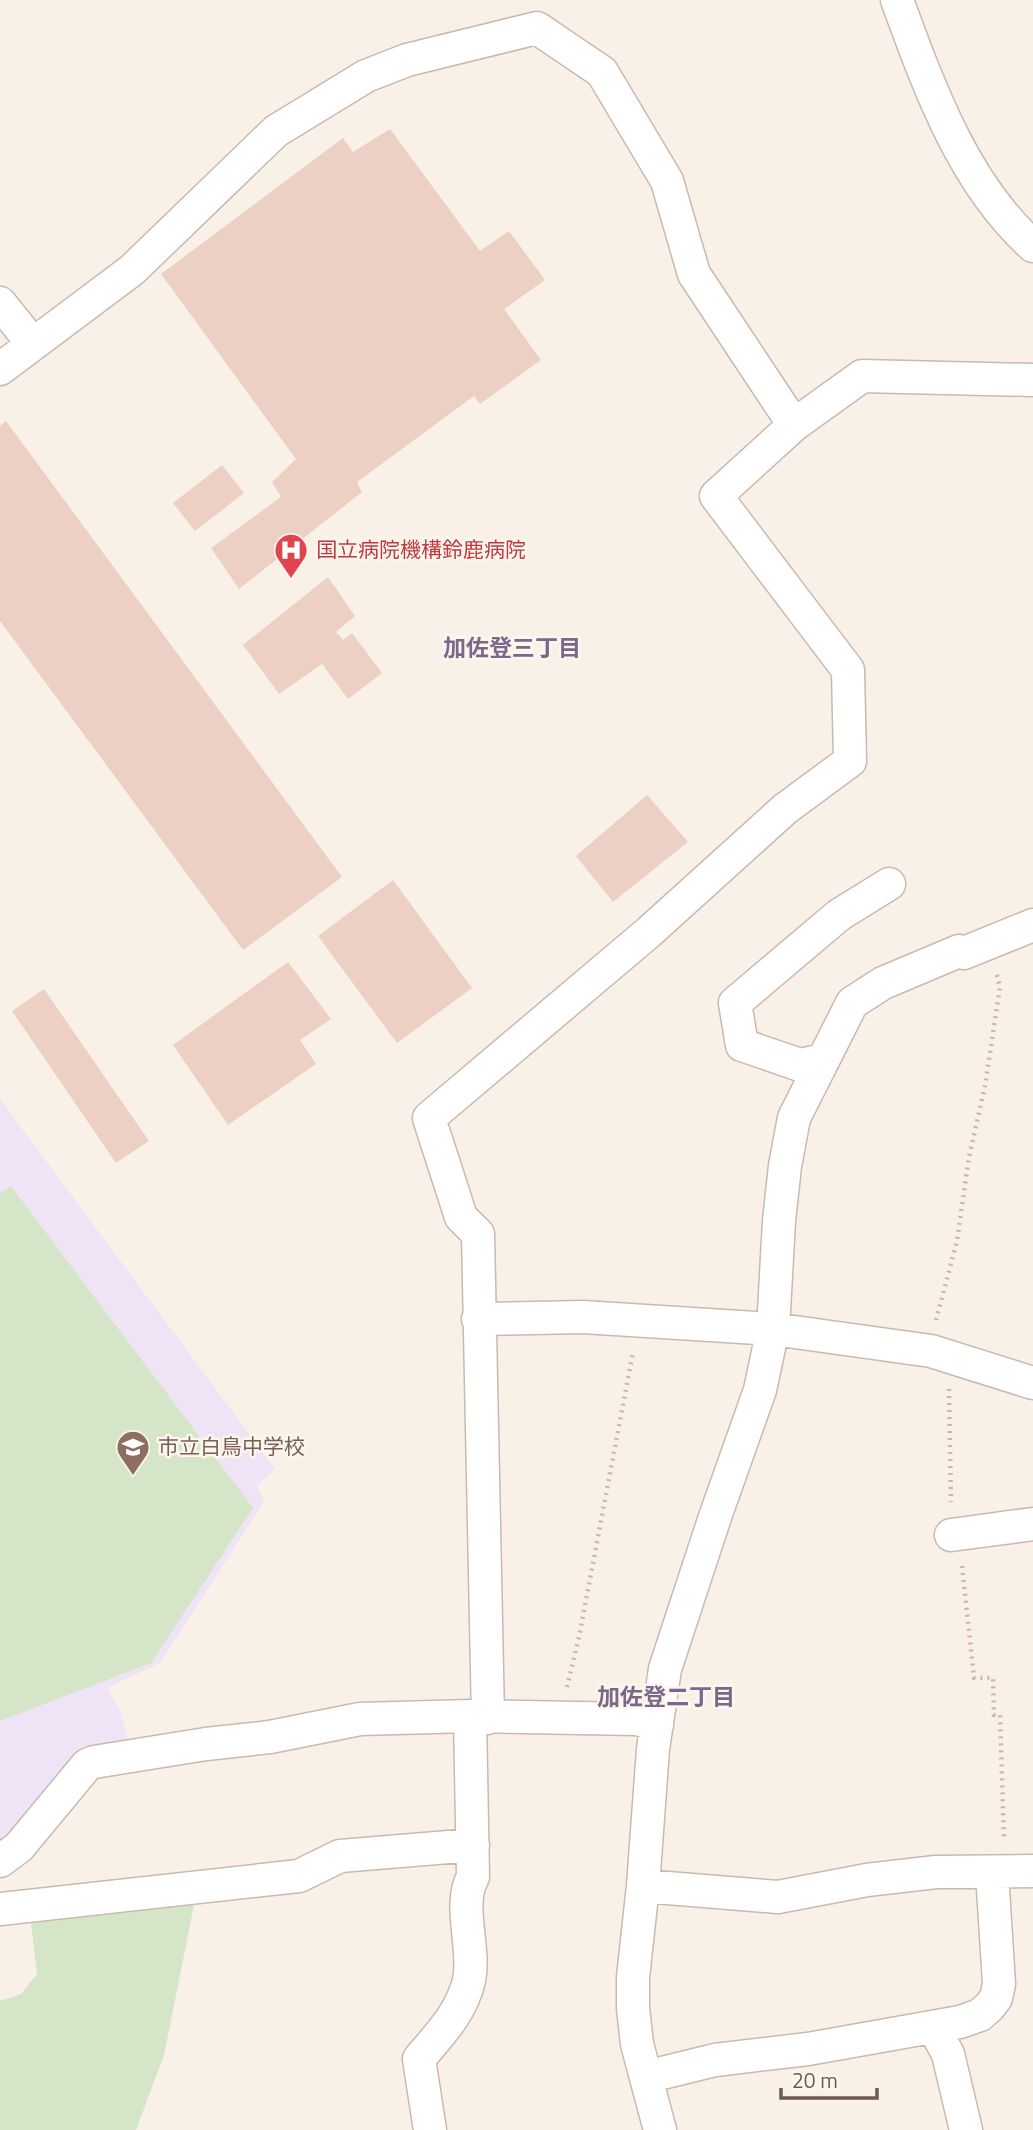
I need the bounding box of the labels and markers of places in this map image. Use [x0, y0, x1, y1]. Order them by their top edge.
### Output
hospital icon: 国立病院機構鈴鹿病院 [272, 531, 310, 580]
place label: 国立病院機構鈴鹿病院 [316, 533, 526, 565]
school or university icon: 市立白鳥中学校 [114, 1428, 152, 1477]
place label: 市立白鳥中学校 [158, 1430, 305, 1462]

